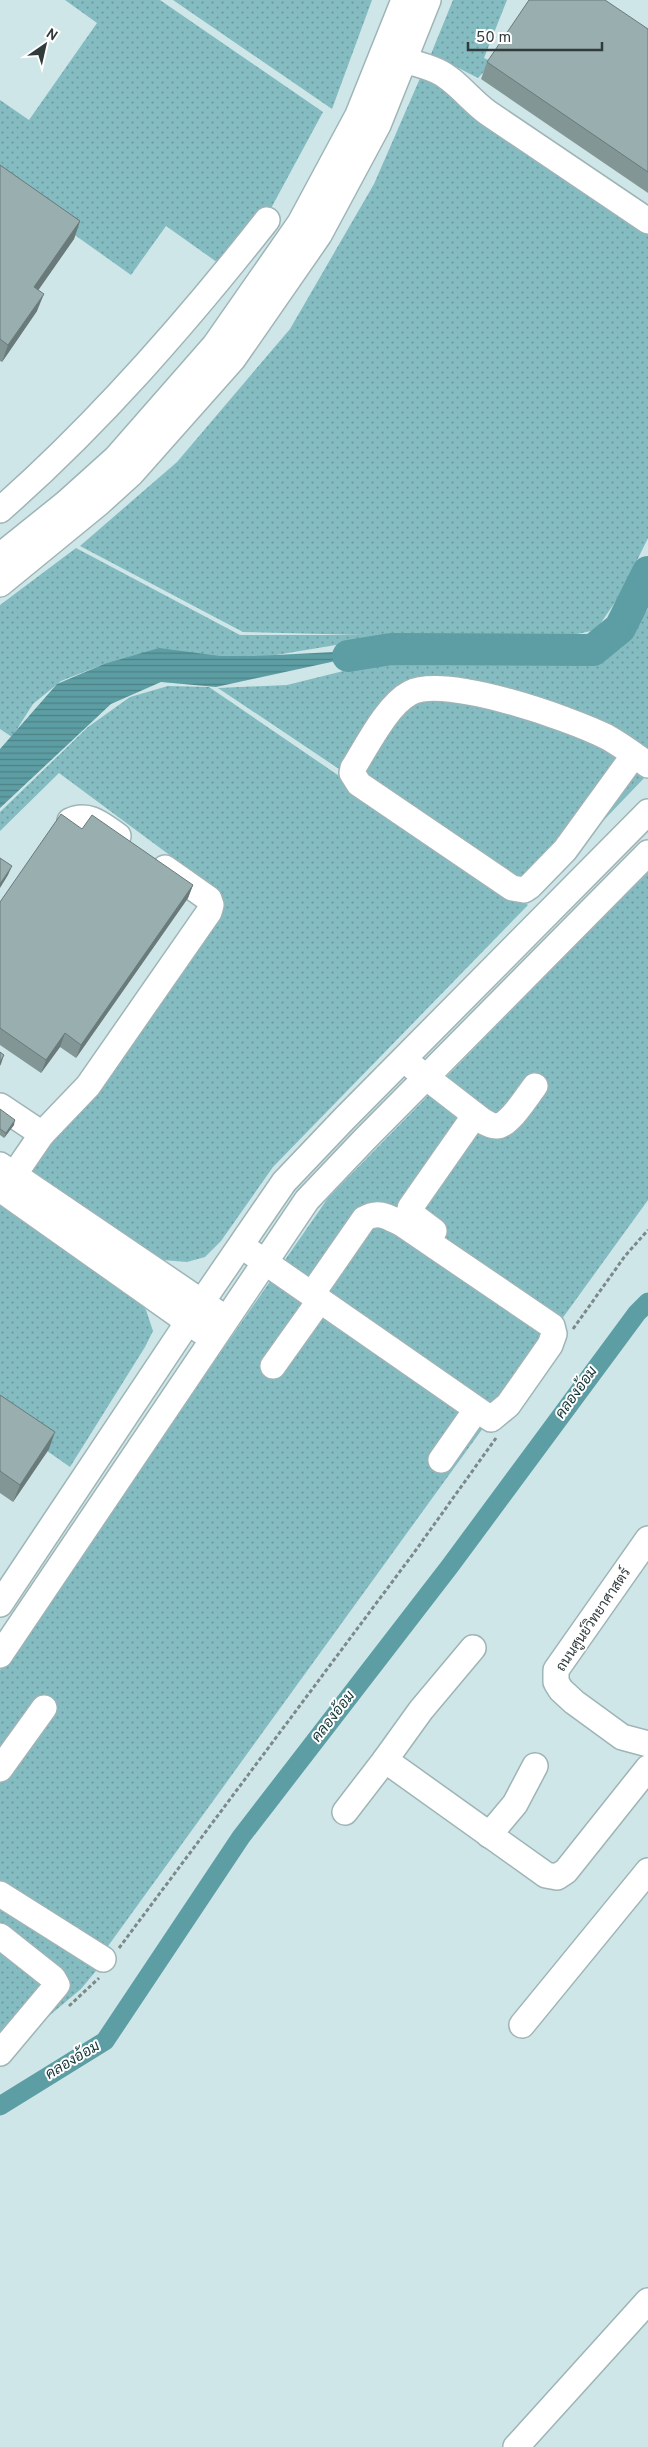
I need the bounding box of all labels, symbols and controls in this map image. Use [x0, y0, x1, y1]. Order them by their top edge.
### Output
north arrow [20, 20, 70, 70]
scale bar [468, 20, 602, 52]
text: N [43, 26, 60, 45]
text: 50 m [476, 29, 511, 48]
water label: คลองอ้อม [550, 1362, 602, 1423]
street label: ถนนศูนย์วิทยาศาสตร์ [551, 1564, 635, 1675]
water label: คลองอ้อม [306, 1686, 360, 1747]
water label: คลองอ้อม [41, 2036, 104, 2085]

